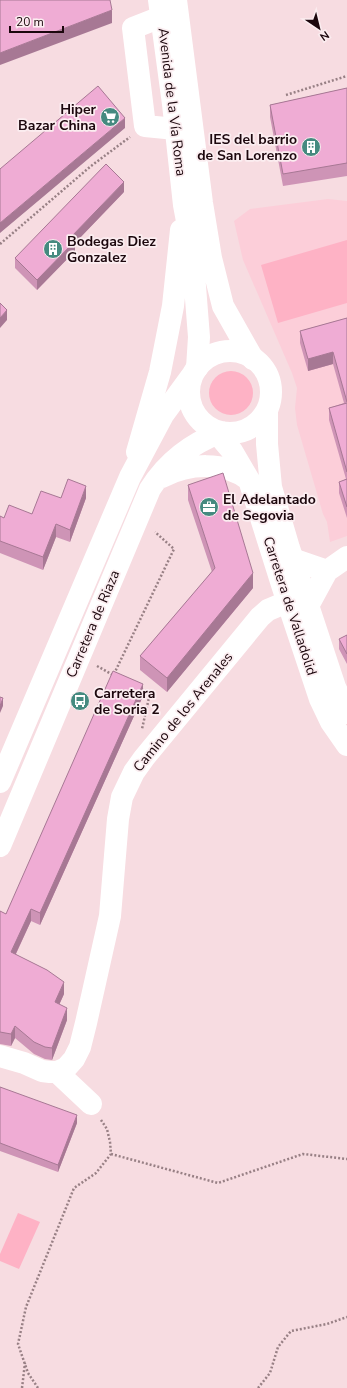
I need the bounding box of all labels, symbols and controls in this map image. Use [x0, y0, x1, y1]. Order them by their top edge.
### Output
scale bar [10, 8, 63, 34]
north arrow [299, 8, 339, 48]
text: 20 m [16, 14, 44, 30]
street label: Avenida de la Vía Roma [153, 27, 191, 177]
text: N [317, 27, 332, 44]
place label: Hiper Bazar China [18, 100, 97, 135]
supermarket icon: Hiper Bazar China [99, 106, 121, 128]
place label: IES del barrio de San Lorenzo [197, 130, 297, 165]
building icon: IES del barrio de San Lorenzo [300, 136, 322, 158]
place label: Bodegas Diez Gonzalez [67, 232, 156, 267]
building icon: Bodegas Diez Gonzalez [42, 238, 64, 260]
place label: El Adelantado de Segovia [223, 490, 316, 525]
office icon: El Adelantado de Segovia [198, 496, 220, 518]
street label: Carretera de Valladolid [259, 534, 321, 678]
street label: Carretera de Riaza [62, 567, 124, 681]
street label: Camino de los Arenales [129, 648, 237, 776]
place label: Carretera de Soria 2 [94, 684, 160, 719]
bus stop icon: Carretera de Soria 2 [69, 690, 91, 712]

